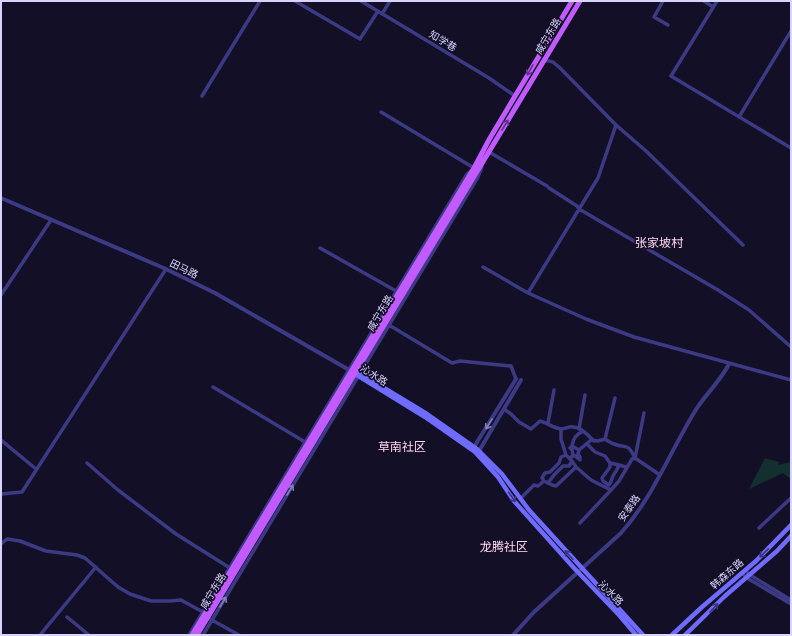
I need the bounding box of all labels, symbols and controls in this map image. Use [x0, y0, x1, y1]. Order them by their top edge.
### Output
street label: 咸宁东路 [532, 16, 564, 56]
street label: 知学巷 [427, 28, 459, 54]
one-way arrow [526, 64, 534, 76]
one-way arrow [501, 119, 509, 131]
district label: 张家坡村 [635, 235, 684, 251]
street label: 田马路 [168, 257, 200, 281]
street label: 咸宁东路 [364, 293, 396, 333]
street label: 沁水路 [358, 361, 390, 389]
one-way arrow [484, 418, 492, 430]
district label: 草南社区 [378, 439, 426, 455]
one-way arrow [286, 484, 294, 496]
one-way arrow [508, 492, 516, 503]
street label: 安泰路 [615, 492, 643, 524]
district label: 龙腾社区 [480, 539, 528, 555]
one-way arrow [759, 548, 769, 558]
one-way arrow [565, 550, 574, 560]
street label: 韩森东路 [708, 556, 746, 592]
street label: 咸宁东路 [197, 571, 229, 611]
street label: 沁水路 [596, 578, 626, 608]
one-way arrow [219, 596, 227, 608]
one-way arrow [709, 603, 719, 613]

